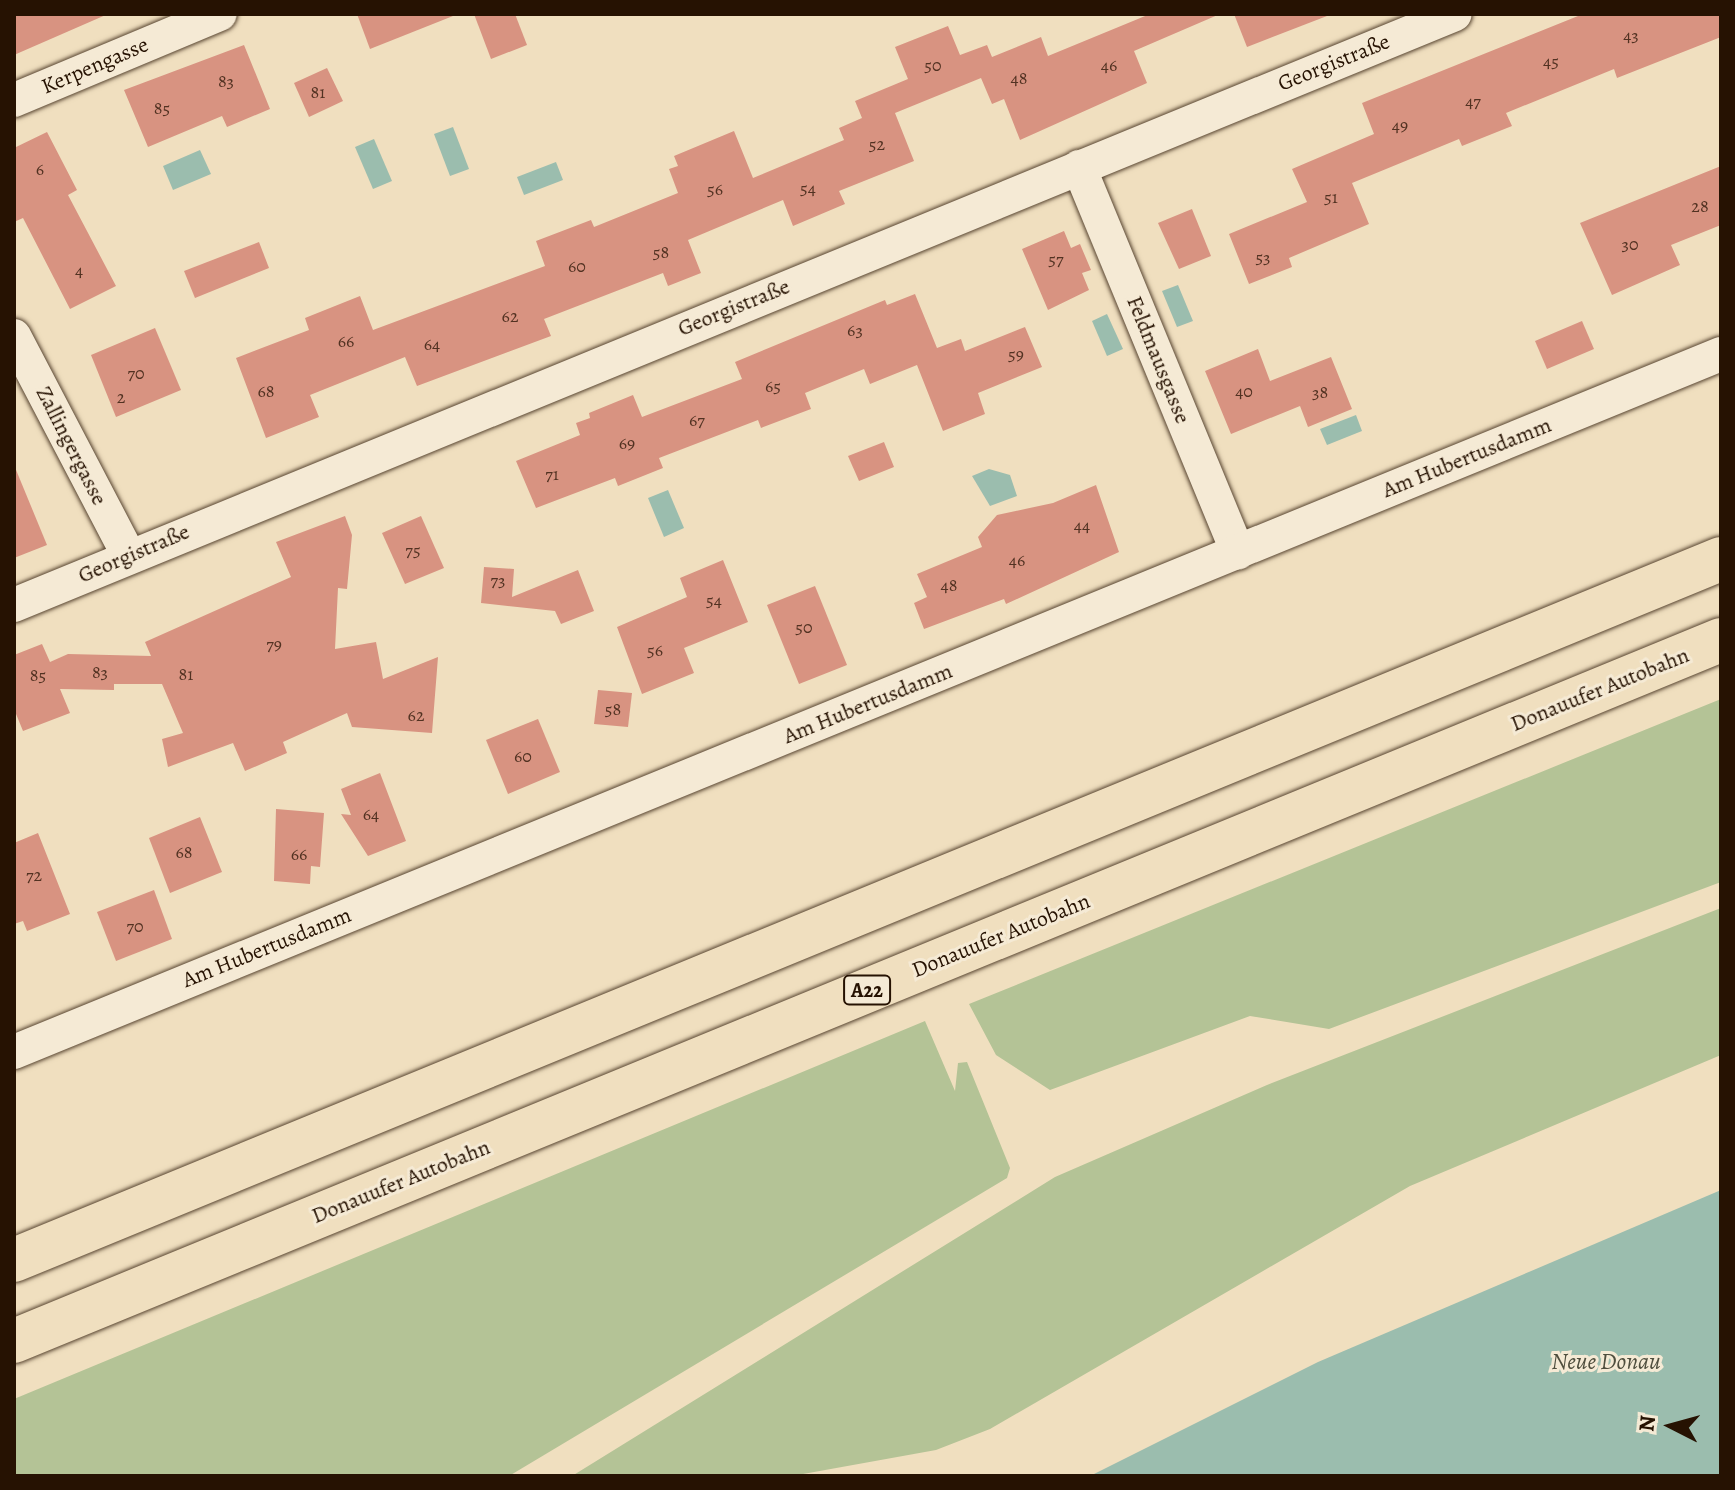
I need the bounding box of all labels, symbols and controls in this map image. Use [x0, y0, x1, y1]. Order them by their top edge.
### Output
house number: 43 [1623, 24, 1639, 46]
street label: Georgistraße [1274, 29, 1394, 97]
street label: Kerpengasse [38, 32, 152, 100]
house number: 45 [1543, 50, 1559, 72]
house number: 50 [924, 54, 942, 76]
house number: 46 [1101, 54, 1117, 76]
house number: 48 [1011, 67, 1027, 89]
house number: 83 [218, 70, 234, 92]
house number: 81 [311, 81, 325, 103]
house number: 47 [1465, 90, 1481, 112]
house number: 85 [154, 97, 170, 119]
house number: 49 [1392, 114, 1408, 136]
house number: 52 [869, 133, 885, 155]
house number: 6 [36, 158, 44, 180]
house number: 54 [800, 177, 816, 199]
house number: 56 [707, 178, 723, 200]
house number: 51 [1324, 186, 1338, 208]
house number: 28 [1691, 195, 1709, 217]
house number: 30 [1621, 233, 1639, 255]
house number: 58 [653, 241, 669, 263]
house number: 53 [1255, 246, 1271, 268]
house number: 57 [1048, 248, 1064, 270]
house number: 60 [568, 255, 586, 277]
house number: 4 [75, 259, 83, 281]
street label: Georgistraße [674, 274, 794, 342]
street label: Feldmausgasse [1120, 292, 1196, 428]
house number: 62 [502, 305, 518, 327]
house number: 63 [847, 319, 863, 341]
house number: 66 [338, 330, 354, 352]
house number: 64 [424, 333, 440, 355]
house number: 59 [1008, 343, 1024, 365]
house number: 70 [127, 362, 145, 384]
house number: 65 [765, 375, 781, 397]
house number: 68 [257, 380, 275, 402]
house number: 40 [1235, 380, 1253, 402]
house number: 38 [1312, 381, 1328, 403]
street label: Zallingergasse [30, 382, 112, 510]
house number: 2 [117, 386, 125, 408]
house number: 67 [689, 409, 705, 431]
street label: Am Hubertusdamm [1379, 412, 1555, 504]
house number: 69 [619, 432, 635, 454]
house number: 71 [545, 463, 559, 485]
house number: 44 [1074, 514, 1090, 536]
street label: Georgistraße [74, 519, 194, 589]
house number: 75 [405, 539, 421, 561]
house number: 46 [1009, 549, 1025, 571]
house number: 73 [490, 569, 506, 591]
house number: 48 [941, 574, 957, 596]
house number: 54 [706, 589, 722, 611]
house number: 50 [795, 616, 813, 638]
house number: 79 [266, 633, 282, 655]
house number: 56 [647, 639, 663, 661]
street label: Donauufer Autobahn [1507, 642, 1693, 738]
street label: Am Hubertusdamm [780, 658, 956, 750]
house number: 83 [92, 661, 108, 683]
house number: 81 [179, 663, 193, 685]
house number: 85 [30, 664, 46, 686]
house number: 58 [605, 698, 621, 720]
house number: 62 [408, 704, 424, 726]
house number: 60 [514, 745, 532, 767]
house number: 64 [363, 803, 379, 825]
house number: 68 [175, 841, 193, 863]
house number: 66 [291, 843, 307, 865]
house number: 72 [26, 864, 42, 886]
street label: Donauufer Autobahn [908, 888, 1094, 984]
street label: Am Hubertusdamm [179, 902, 355, 994]
house number: 70 [126, 915, 144, 937]
road number: A22 [843, 974, 891, 1006]
street label: Donauufer Autobahn [308, 1134, 494, 1230]
water label: Neue Donau [1551, 1348, 1661, 1376]
north arrow [1631, 1386, 1711, 1466]
text: N [1631, 1414, 1663, 1433]

